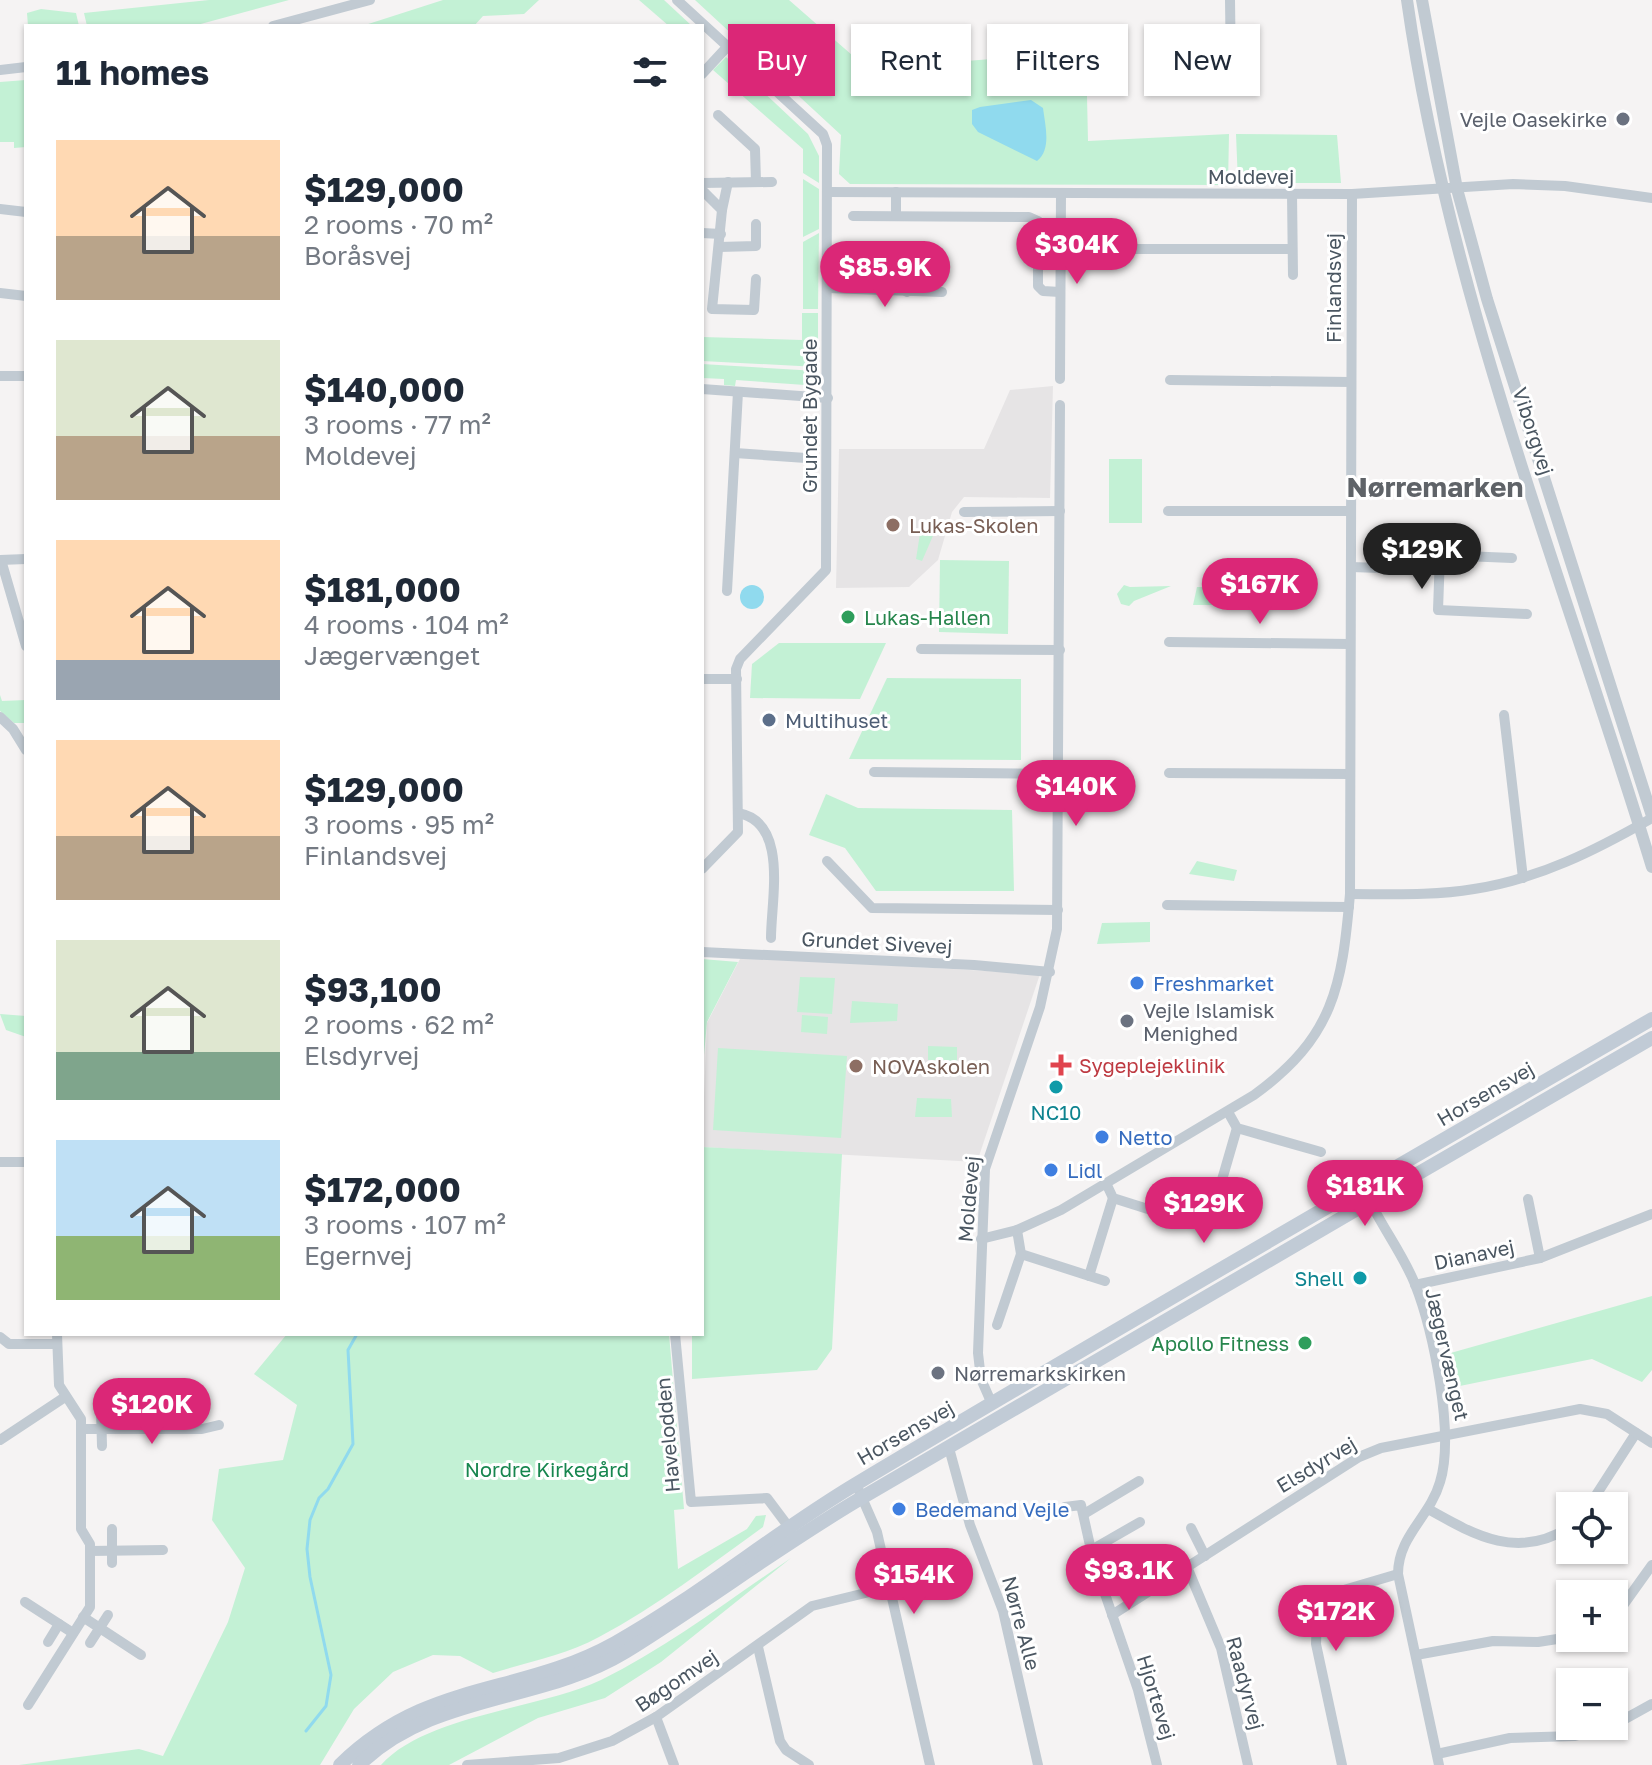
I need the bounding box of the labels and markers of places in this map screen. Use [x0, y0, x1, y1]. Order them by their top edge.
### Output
place label: Vejle Oasekirke [1460, 107, 1607, 131]
marker: Vejle Oasekirke [1614, 110, 1632, 128]
pin: $304K [1021, 218, 1133, 286]
pin: $85.9K [820, 241, 950, 309]
place label: Lukas-Skolen [909, 513, 1039, 537]
marker: Lukas-Skolen [884, 516, 902, 534]
pin: $129K [1366, 523, 1478, 591]
pin: $167K [1204, 558, 1316, 626]
place label: Lukas-Hallen [864, 605, 991, 629]
marker: Lukas-Hallen [839, 608, 857, 626]
place label: Multihuset [785, 708, 888, 732]
marker: Multihuset [760, 711, 778, 729]
pin: $140K [1020, 760, 1132, 828]
place label: Freshmarket [1153, 971, 1274, 995]
marker: Freshmarket [1128, 974, 1146, 992]
place label: Vejle Islamisk Menighed [1143, 998, 1275, 1045]
marker: Vejle Islamisk Menighed [1118, 1012, 1136, 1030]
place label: Sygeplejeklinik [1079, 1053, 1225, 1077]
place label: NOVAskolen [872, 1054, 990, 1078]
marker: Sygeplejeklinik [1050, 1054, 1072, 1076]
marker: NOVAskolen [847, 1057, 865, 1075]
marker: NC10 [1047, 1078, 1065, 1096]
place label: NC10 [1031, 1100, 1081, 1124]
place label: Netto [1118, 1125, 1173, 1149]
marker: Netto [1093, 1128, 1111, 1146]
place label: Lidl [1067, 1158, 1102, 1182]
pin: $181K [1309, 1160, 1421, 1228]
marker: Lidl [1042, 1161, 1060, 1179]
pin: $129K [1148, 1177, 1260, 1245]
place label: Shell [1295, 1266, 1344, 1290]
marker: Shell [1351, 1269, 1369, 1287]
place label: Apollo Fitness [1151, 1331, 1289, 1355]
marker: Apollo Fitness [1296, 1334, 1314, 1352]
place label: Nørremarkskirken [954, 1361, 1126, 1385]
marker: Nørremarkskirken [929, 1364, 947, 1382]
pin: $120K [96, 1378, 208, 1446]
place label: Bedemand Vejle [915, 1497, 1069, 1521]
marker: Bedemand Vejle [890, 1500, 908, 1518]
pin: $93.1K [1064, 1544, 1194, 1612]
pin: $154K [858, 1548, 970, 1616]
pin: $172K [1280, 1585, 1392, 1653]

